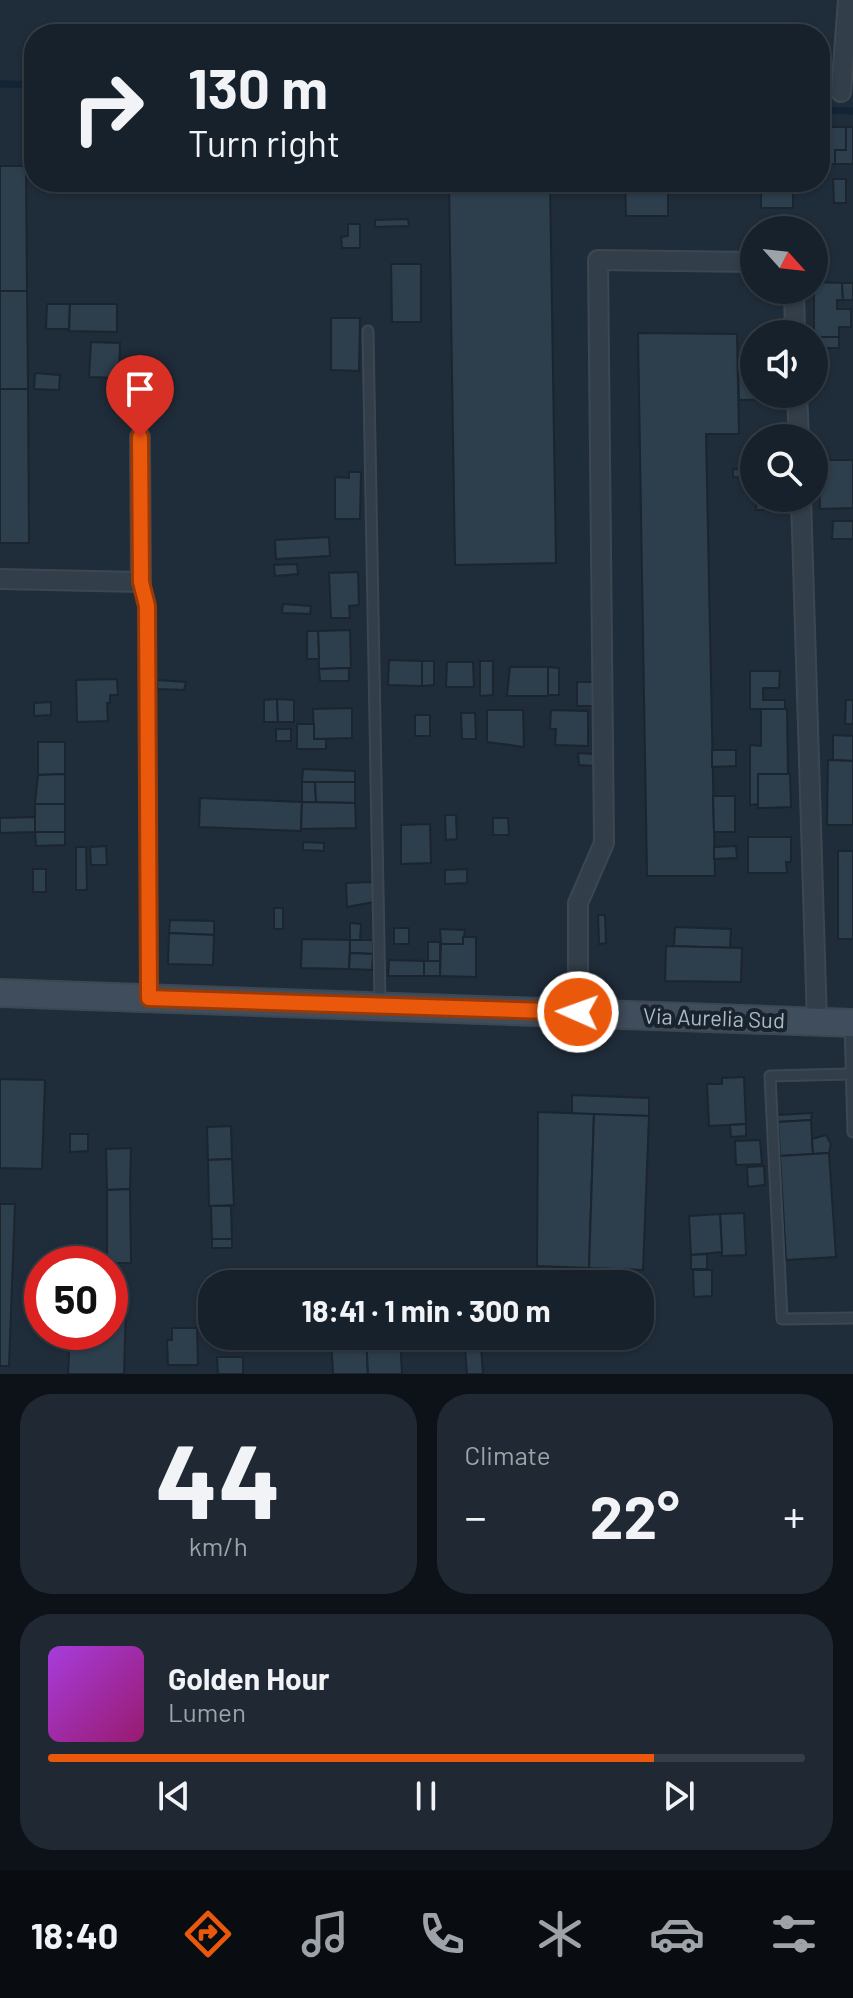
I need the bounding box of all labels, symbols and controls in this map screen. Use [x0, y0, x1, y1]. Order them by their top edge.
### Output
text: 130 m [188, 53, 328, 120]
icon: right [56, 56, 160, 160]
text: Turn right [188, 121, 340, 164]
north arrow [740, 216, 828, 304]
map controls [740, 216, 828, 512]
button: sound [740, 320, 828, 408]
pin [106, 355, 174, 437]
icon: arrive [118, 367, 162, 411]
button: search [740, 424, 828, 512]
position arrow [536, 970, 620, 1054]
street label: Via Aurelia Sud [643, 1002, 785, 1032]
speed limit sign: 50 [24, 1246, 128, 1350]
text: 18:41 · 1 min · 300 m [302, 1292, 550, 1328]
text: 44 [155, 1415, 281, 1540]
text: Climate [465, 1439, 551, 1470]
text: 22° [590, 1479, 680, 1551]
text: − [465, 1489, 487, 1542]
text: + [783, 1489, 805, 1542]
text: km/h [189, 1530, 248, 1561]
text: Golden Hour [168, 1660, 330, 1696]
text: Lumen [168, 1696, 246, 1727]
icon: previous [152, 1774, 196, 1818]
icon: pause [404, 1774, 448, 1818]
icon: next [657, 1774, 701, 1818]
icon: directions [180, 1906, 236, 1962]
icon: music [297, 1906, 353, 1962]
icon: phone [414, 1906, 470, 1962]
icon: climate [532, 1906, 588, 1962]
icon: car [649, 1906, 705, 1962]
icon: filters [766, 1906, 822, 1962]
text: 18:40 [31, 1913, 118, 1956]

